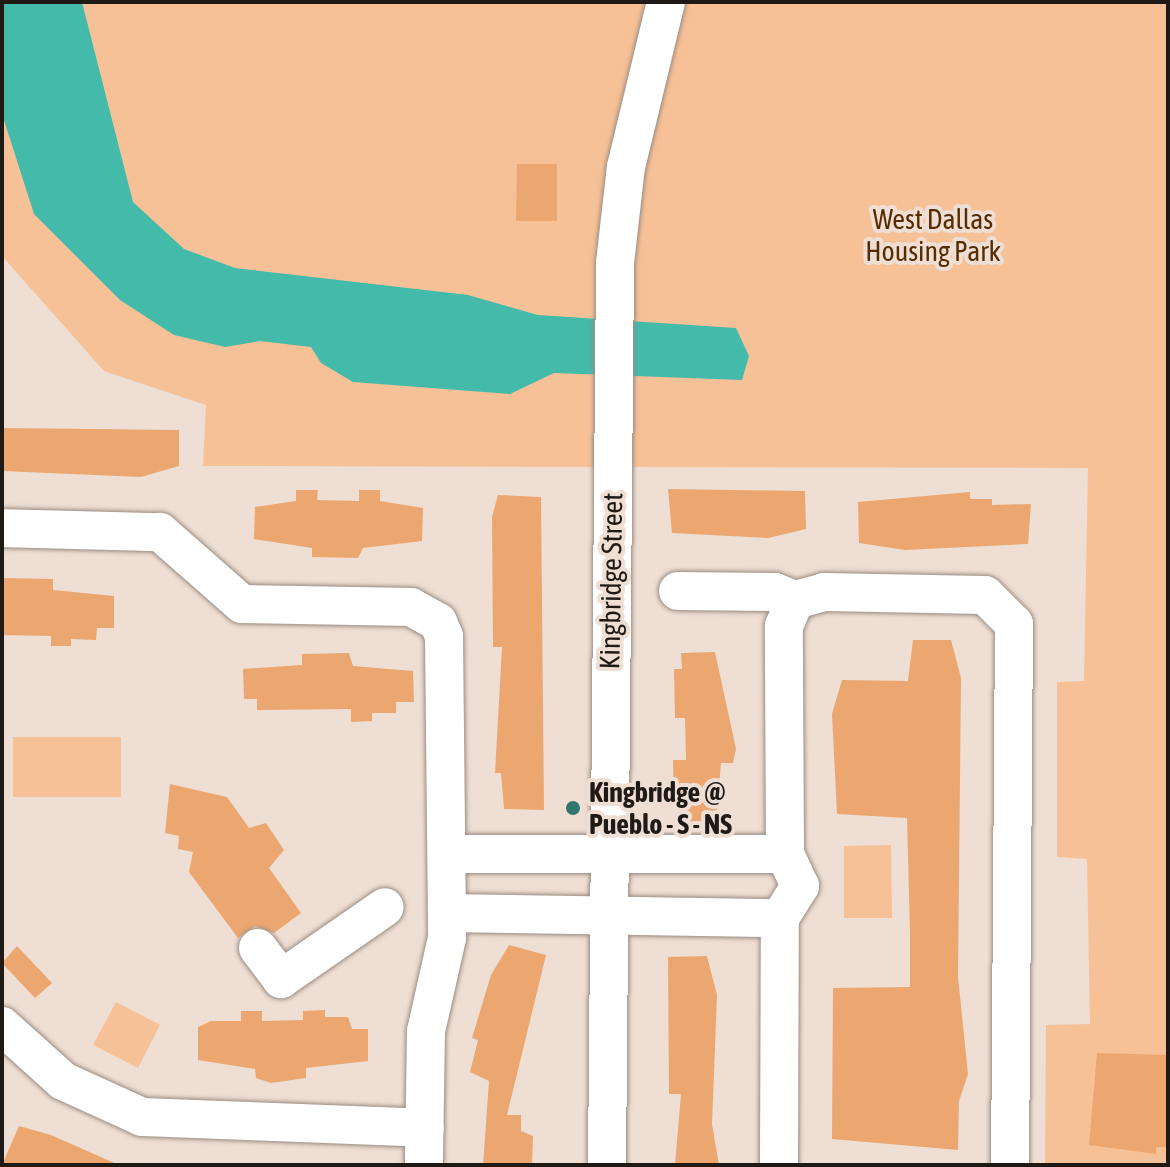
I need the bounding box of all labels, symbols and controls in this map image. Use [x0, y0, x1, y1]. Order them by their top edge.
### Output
park label: West Dallas Housing Park [865, 202, 1001, 268]
street label: Kingbridge Street [593, 492, 629, 670]
place label: Kingbridge @ Pueblo - S - NS [589, 775, 732, 841]
marker: Kingbridge @ Pueblo - S - NS [564, 799, 582, 817]

